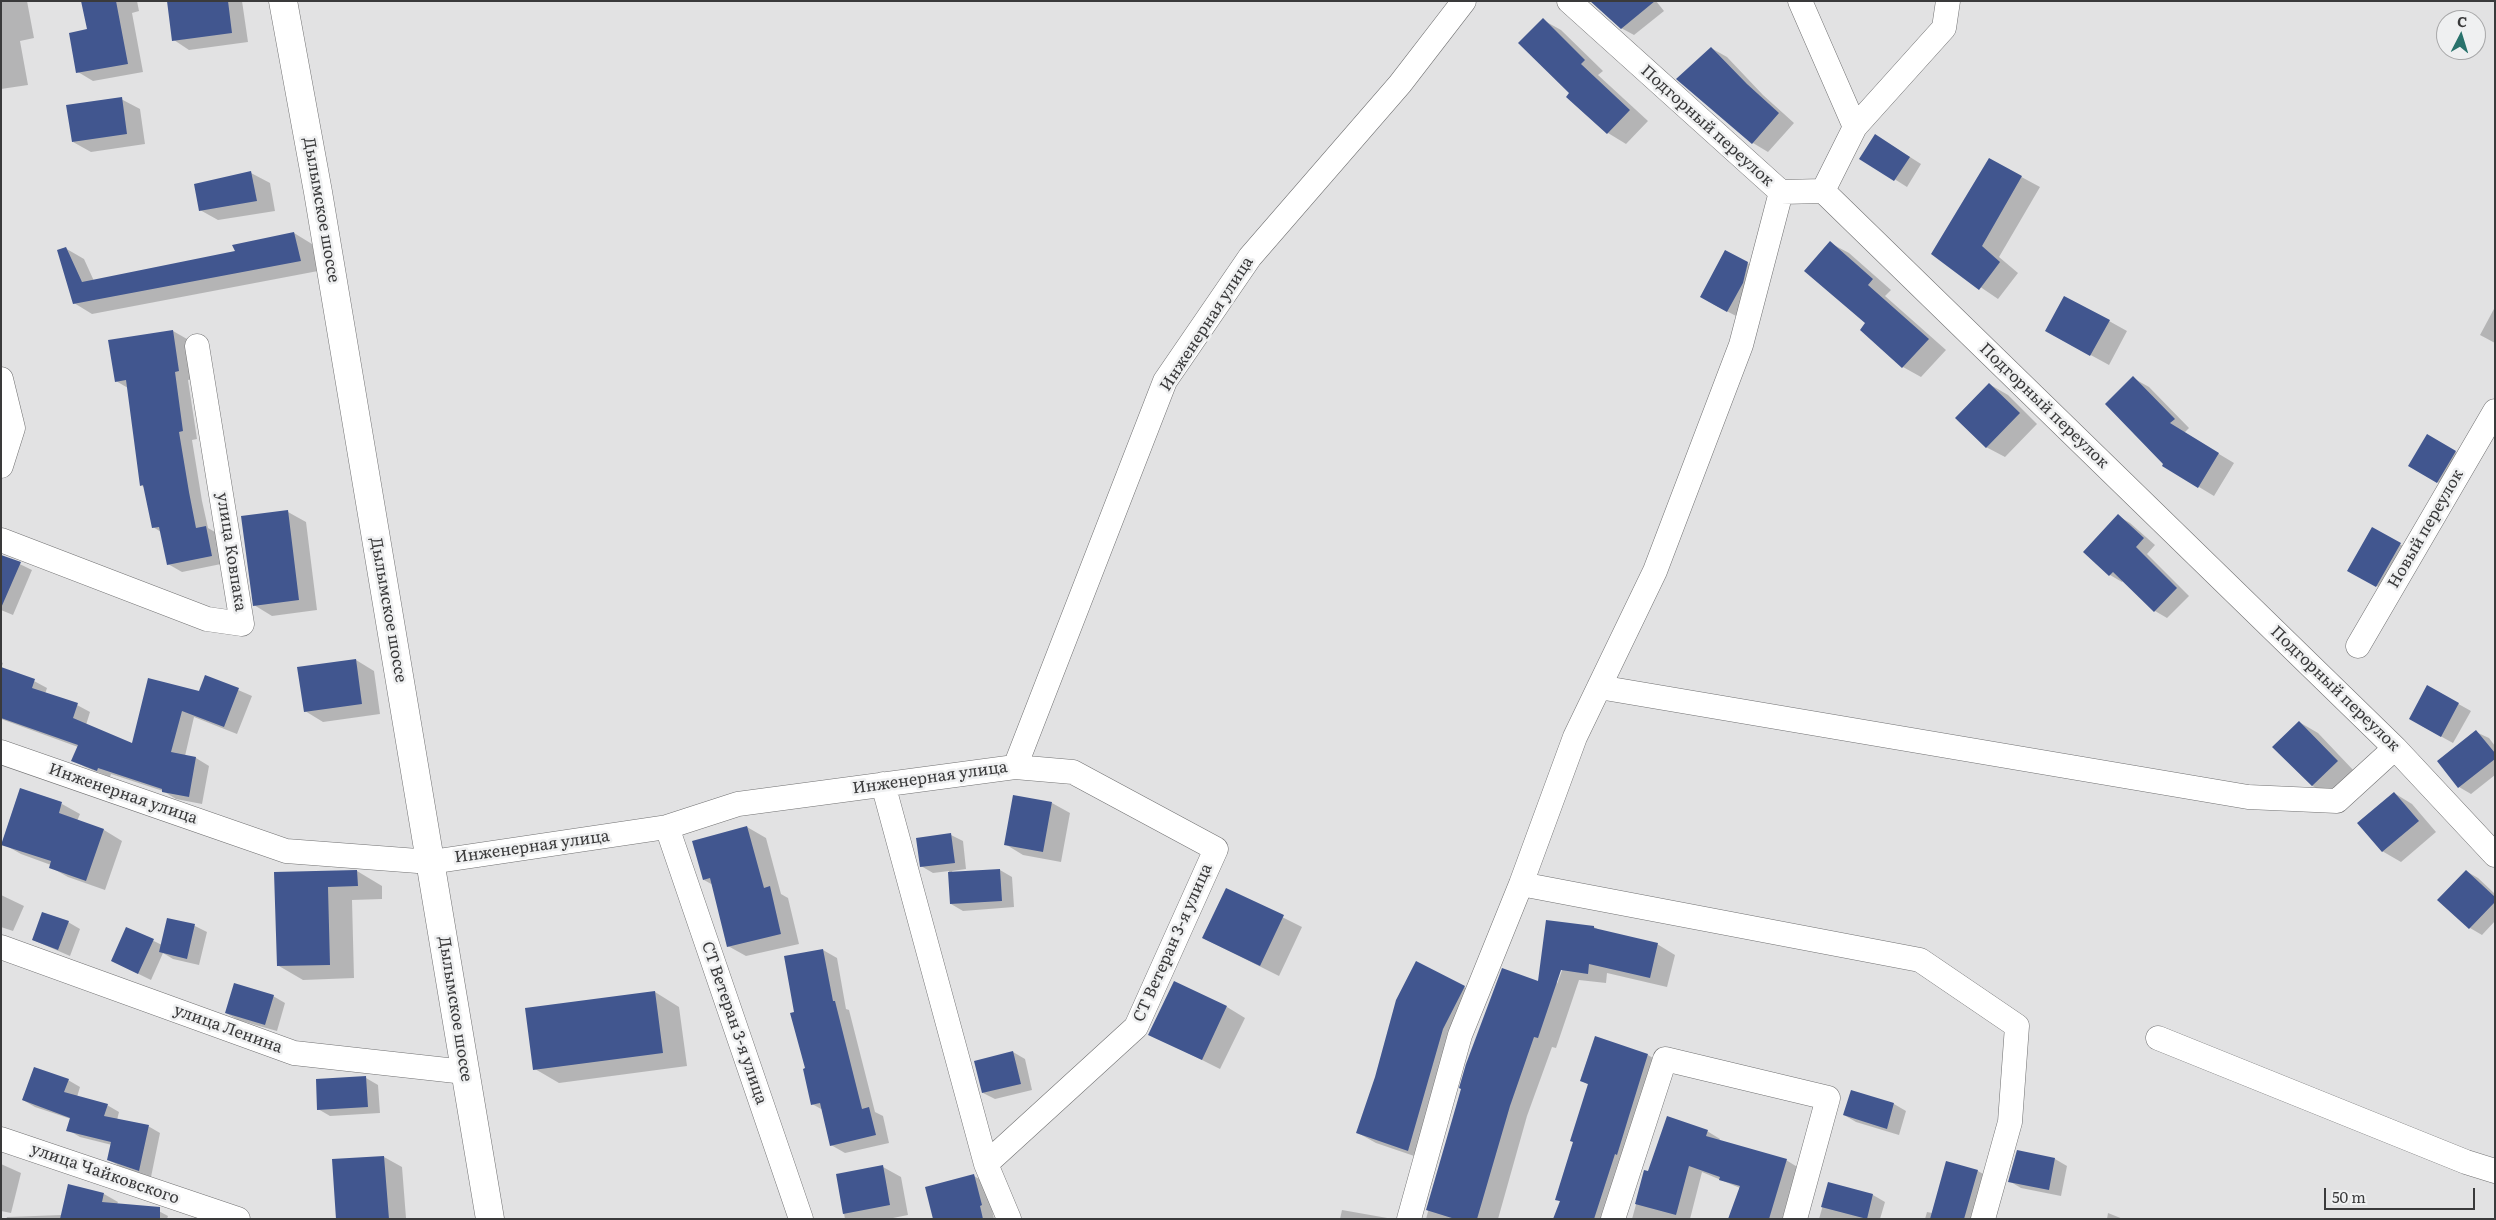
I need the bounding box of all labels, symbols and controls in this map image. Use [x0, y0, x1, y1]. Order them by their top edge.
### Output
north arrow [2436, 10, 2486, 60]
text: С [2456, 11, 2468, 31]
street label: Подгорный переулок [1637, 61, 1777, 191]
street label: Дылымское шоссе [299, 136, 343, 284]
street label: Инженерная улица [1156, 253, 1258, 395]
street label: Подгорный переулок [1975, 339, 2113, 473]
street label: Новый переулок [2384, 466, 2468, 592]
street label: улица Ковпака [212, 491, 250, 613]
street label: Дылымское шоссе [366, 536, 410, 684]
street label: Подгорный переулок [2266, 622, 2404, 756]
street label: Инженерная улица [851, 758, 1009, 798]
street label: Инженерная улица [46, 759, 200, 829]
street label: Инженерная улица [453, 827, 611, 867]
street label: СТ Ветеран 3-я улица [1129, 861, 1217, 1025]
street label: Дылымское шоссе [434, 935, 476, 1083]
street label: СТ Ветеран 3-я улица [697, 939, 771, 1107]
street label: улица Ленина [171, 1000, 285, 1058]
street label: улица Чайковского [28, 1140, 182, 1208]
scale bar [2326, 1178, 2477, 1210]
text: 50 m [2332, 1185, 2366, 1208]

